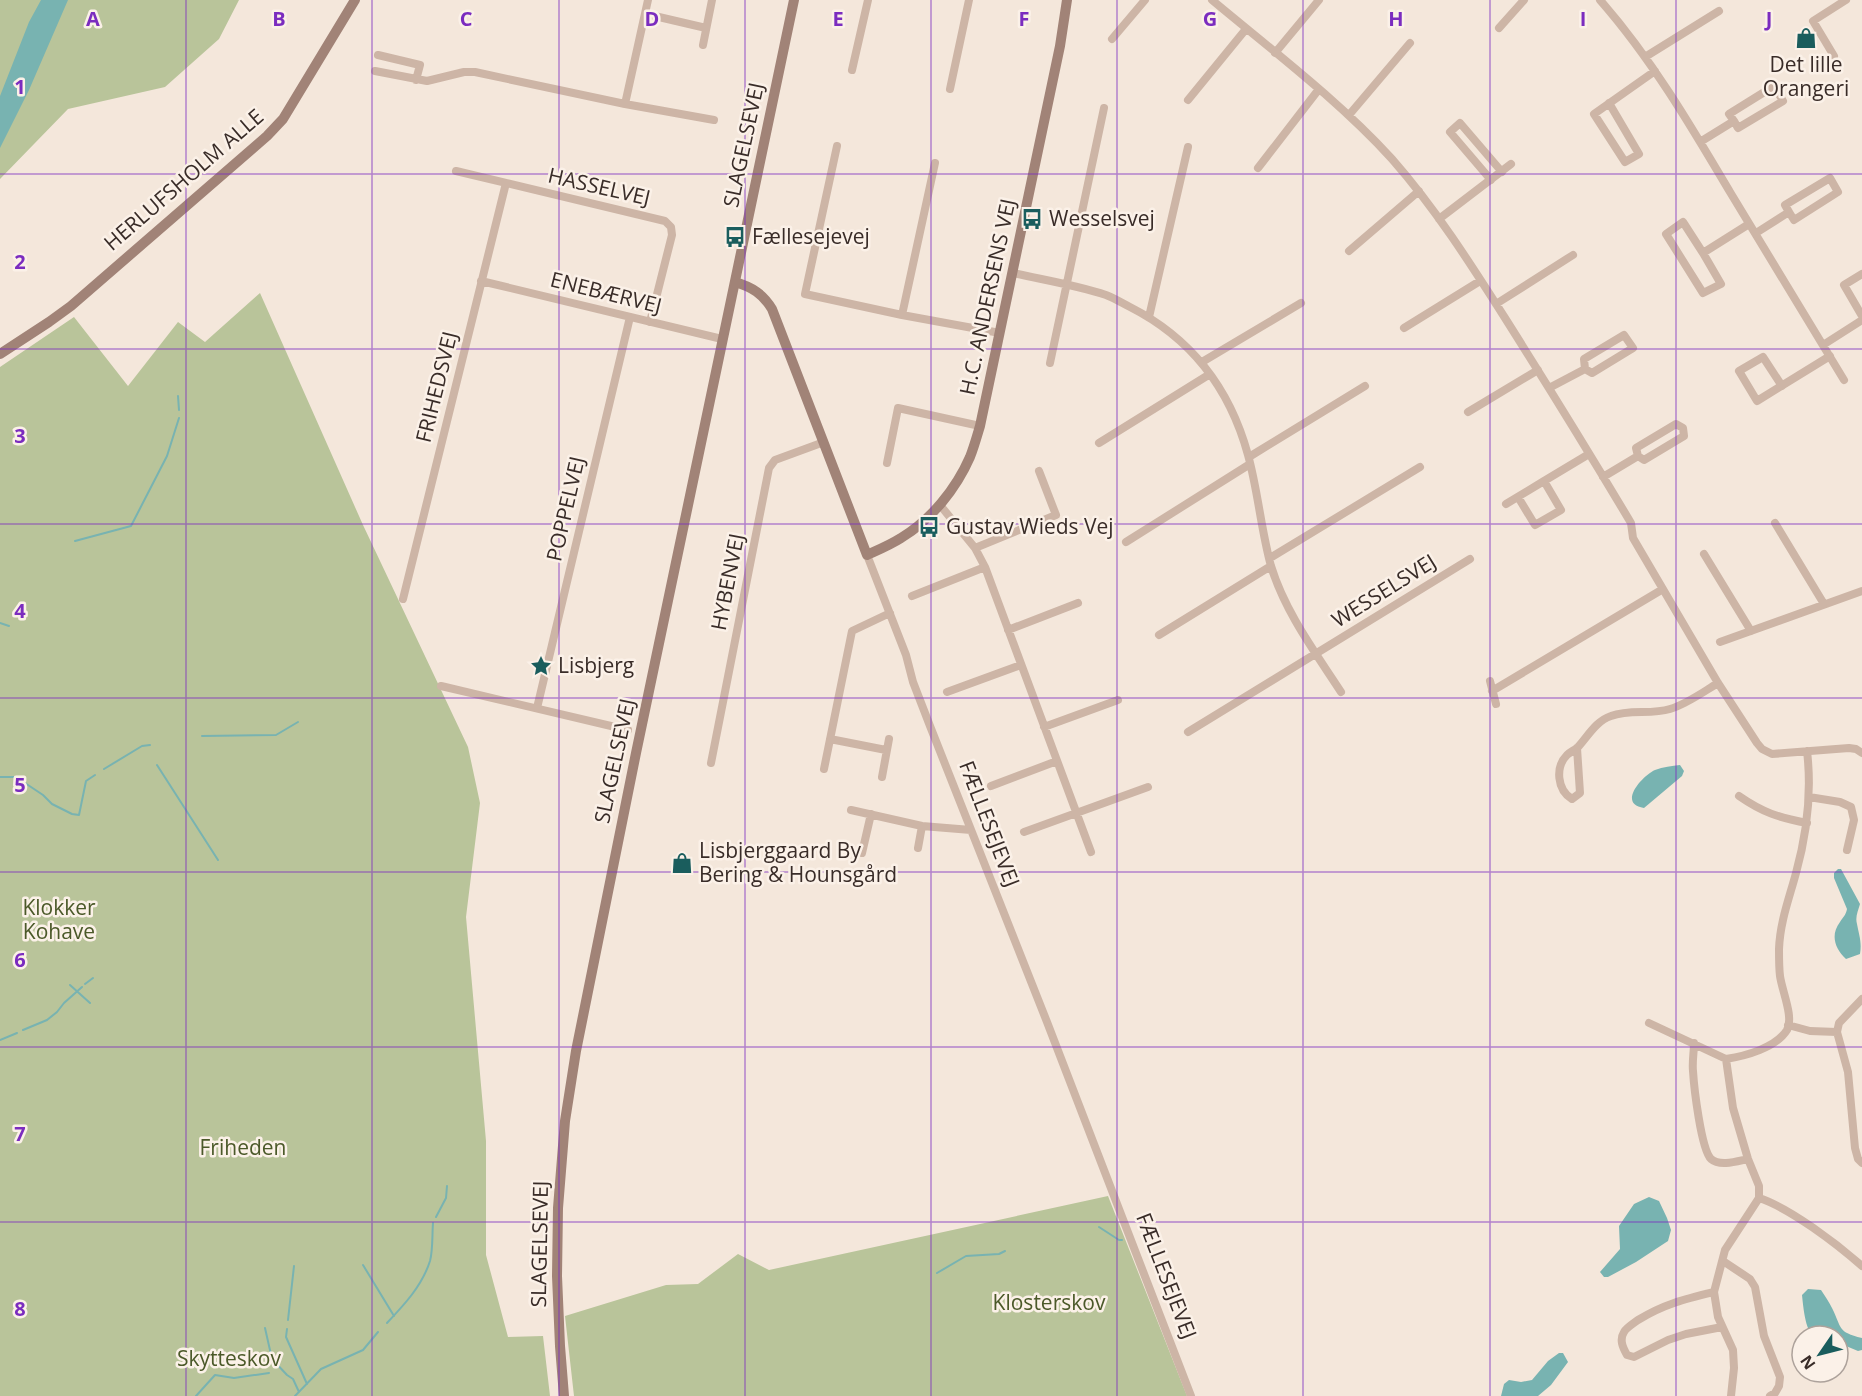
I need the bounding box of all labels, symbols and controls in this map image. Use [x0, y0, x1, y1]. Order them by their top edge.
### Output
text: A [86, 5, 100, 32]
text: B [272, 5, 286, 32]
text: C [460, 5, 473, 32]
text: D [645, 5, 659, 32]
text: E [832, 5, 844, 32]
text: F [1019, 5, 1029, 32]
text: G [1203, 5, 1217, 32]
text: H [1388, 5, 1404, 32]
text: I [1580, 5, 1586, 32]
text: J [1764, 5, 1772, 32]
shop icon: Det lille Orangeri [1794, 26, 1818, 50]
place label: Det lille Orangeri [1763, 50, 1849, 102]
text: 1 [14, 73, 26, 100]
street label: SLAGELSEVEJ [716, 80, 770, 210]
street label: HERLUFSHOLM ALLE [98, 102, 269, 256]
street label: HASSELVEJ [545, 161, 653, 211]
street label: H.C. ANDERSENS VEJ [953, 196, 1022, 397]
place label: Wesselsvej [1049, 204, 1155, 232]
bus stop icon: Wesselsvej [1020, 207, 1044, 231]
place label: Fællesejevej [752, 222, 870, 250]
bus stop icon: Fællesejevej [723, 225, 747, 249]
text: 2 [14, 248, 26, 275]
street label: ENEBÆRVEJ [548, 265, 665, 319]
street label: FRIHEDSVEJ [409, 328, 463, 445]
text: 3 [14, 422, 26, 449]
street label: POPPELVEJ [539, 454, 591, 564]
place label: Gustav Wieds Vej [946, 512, 1114, 540]
bus stop icon: Gustav Wieds Vej [917, 515, 941, 539]
street label: HYBENVEJ [704, 531, 750, 633]
street label: WESSELSVEJ [1326, 547, 1441, 633]
text: 4 [14, 597, 26, 624]
place label: Lisbjerg [558, 651, 634, 679]
place icon: Lisbjerg [529, 654, 553, 678]
street label: SLAGELSEVEJ [587, 696, 641, 826]
street label: FÆLLESEJEVEJ [953, 757, 1027, 891]
text: 5 [14, 771, 26, 798]
place label: Lisbjerggaard By Bering & Hounsgård [699, 836, 897, 888]
shop icon: Lisbjerggaard By Bering & Hounsgård [670, 851, 694, 875]
park label: Klokker Kohave [22, 893, 96, 945]
text: 6 [14, 946, 26, 973]
text: 7 [14, 1120, 26, 1147]
park label: Friheden [200, 1133, 286, 1161]
street label: SLAGELSEVEJ [524, 1180, 554, 1308]
street label: FÆLLESEJEVEJ [1130, 1209, 1204, 1343]
park label: Klosterskov [993, 1288, 1106, 1316]
text: 8 [14, 1295, 26, 1322]
north arrow [1790, 1324, 1850, 1384]
park label: Skytteskov [177, 1344, 282, 1372]
text: N [1795, 1351, 1820, 1374]

